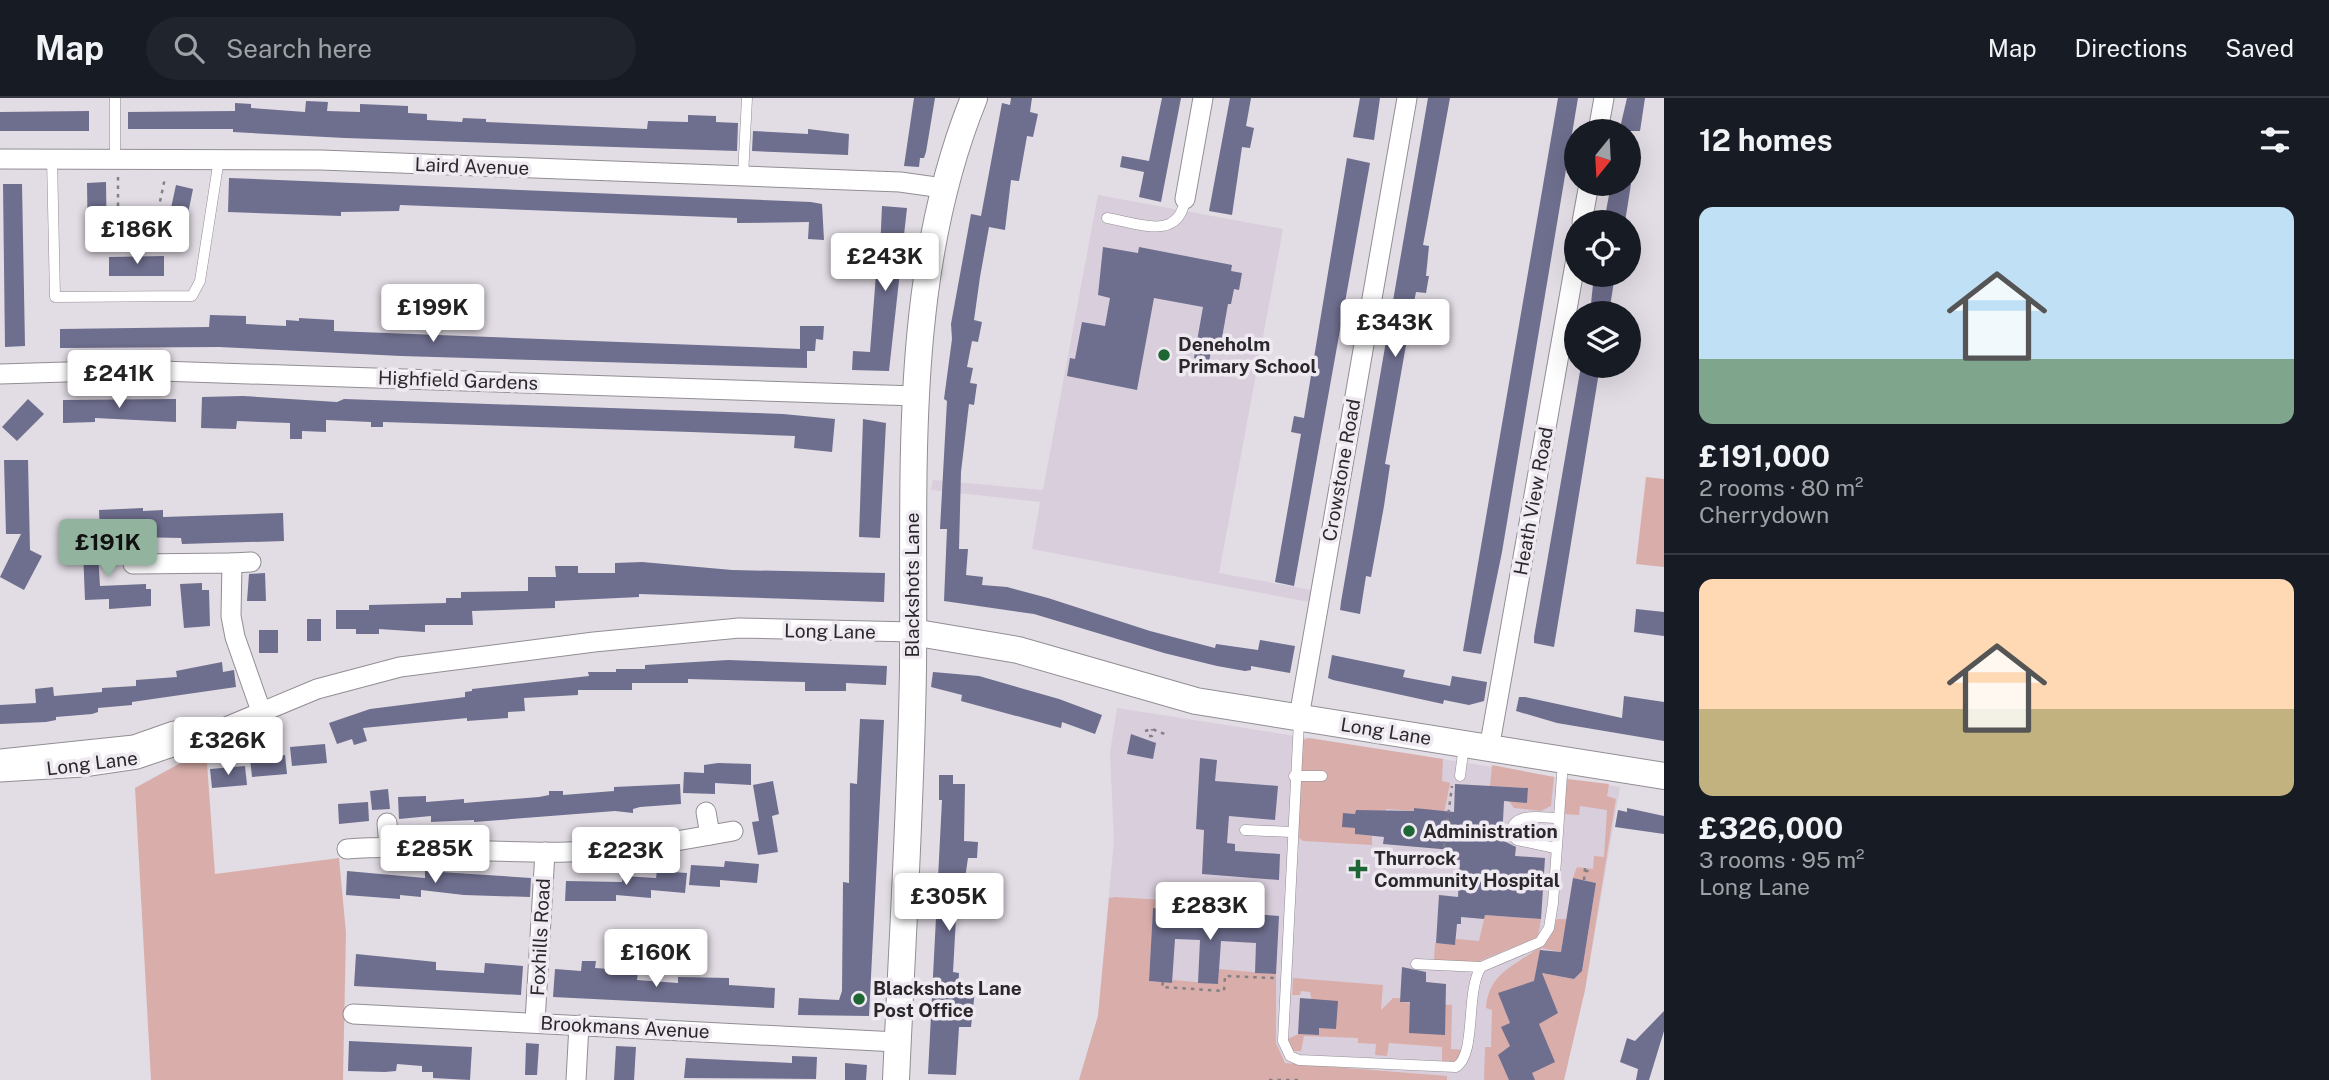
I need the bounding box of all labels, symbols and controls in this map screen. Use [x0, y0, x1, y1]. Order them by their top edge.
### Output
search box [146, 17, 636, 80]
text: Map [35, 29, 104, 67]
icon: search [170, 29, 208, 67]
text: Search here [226, 33, 372, 64]
text: Map [1988, 34, 2037, 62]
text: Directions [2075, 34, 2187, 62]
text: Saved [2225, 34, 2294, 62]
north arrow [1564, 119, 1642, 196]
map controls [1564, 119, 1641, 378]
icon: filters [2256, 121, 2294, 159]
text: 12 homes [1699, 122, 1833, 158]
street label: Laird Avenue [414, 153, 530, 179]
pin: £186K [88, 206, 186, 266]
button: locate [1564, 210, 1641, 287]
text: £186K [101, 215, 173, 242]
pin: £243K [836, 234, 934, 293]
text: £243K [847, 242, 923, 269]
icon: home [1934, 253, 2060, 379]
pin: £199K [384, 285, 482, 344]
text: £199K [397, 293, 469, 320]
pin: £343K [1346, 300, 1444, 359]
button: layers [1564, 301, 1641, 378]
text: £343K [1357, 308, 1434, 335]
place label: Deneholm Primary School [1178, 333, 1317, 377]
marker: Deneholm Primary School [1156, 347, 1172, 363]
pin: £241K [70, 350, 168, 410]
text: £241K [84, 359, 154, 386]
street label: Highfield Gardens [378, 366, 538, 394]
street label: Crowstone Road [1318, 397, 1364, 543]
street label: Heath View Road [1509, 425, 1557, 577]
text: £191,000 [1699, 438, 1830, 474]
text: 2 rooms · 80 m² [1699, 474, 1864, 501]
text: Cherrydown [1699, 501, 1829, 528]
street label: Blackshots Lane [901, 513, 923, 657]
pin: £191K [59, 519, 157, 579]
text: £191K [75, 528, 141, 555]
street label: Long Lane [784, 619, 876, 643]
icon: home [1934, 625, 2060, 751]
street label: Long Lane [1339, 713, 1433, 749]
pin: £326K [179, 718, 277, 777]
text: £326K [190, 726, 266, 753]
street label: Long Lane [45, 746, 139, 780]
text: £326,000 [1699, 810, 1843, 846]
place label: Administration [1423, 820, 1558, 842]
marker: Administration [1401, 823, 1417, 839]
pin: £285K [386, 826, 484, 885]
pin: £223K [577, 828, 675, 887]
text: £285K [397, 834, 473, 861]
text: £223K [588, 836, 664, 863]
text: 3 rooms · 95 m² [1699, 846, 1865, 873]
place label: Thurrock Community Hospital [1374, 847, 1560, 891]
marker: Thurrock Community Hospital [1348, 859, 1368, 879]
text: Long Lane [1699, 873, 1810, 900]
pin: £305K [900, 874, 998, 933]
street label: Foxhills Road [526, 878, 554, 996]
text: £305K [911, 882, 987, 909]
pin: £283K [1161, 882, 1259, 942]
text: £283K [1172, 891, 1248, 918]
pin: £160K [607, 930, 705, 989]
text: £160K [620, 938, 692, 965]
place label: Blackshots Lane Post Office [873, 977, 1022, 1021]
marker: Blackshots Lane Post Office [851, 991, 867, 1007]
street label: Brookmans Avenue [540, 1012, 710, 1042]

